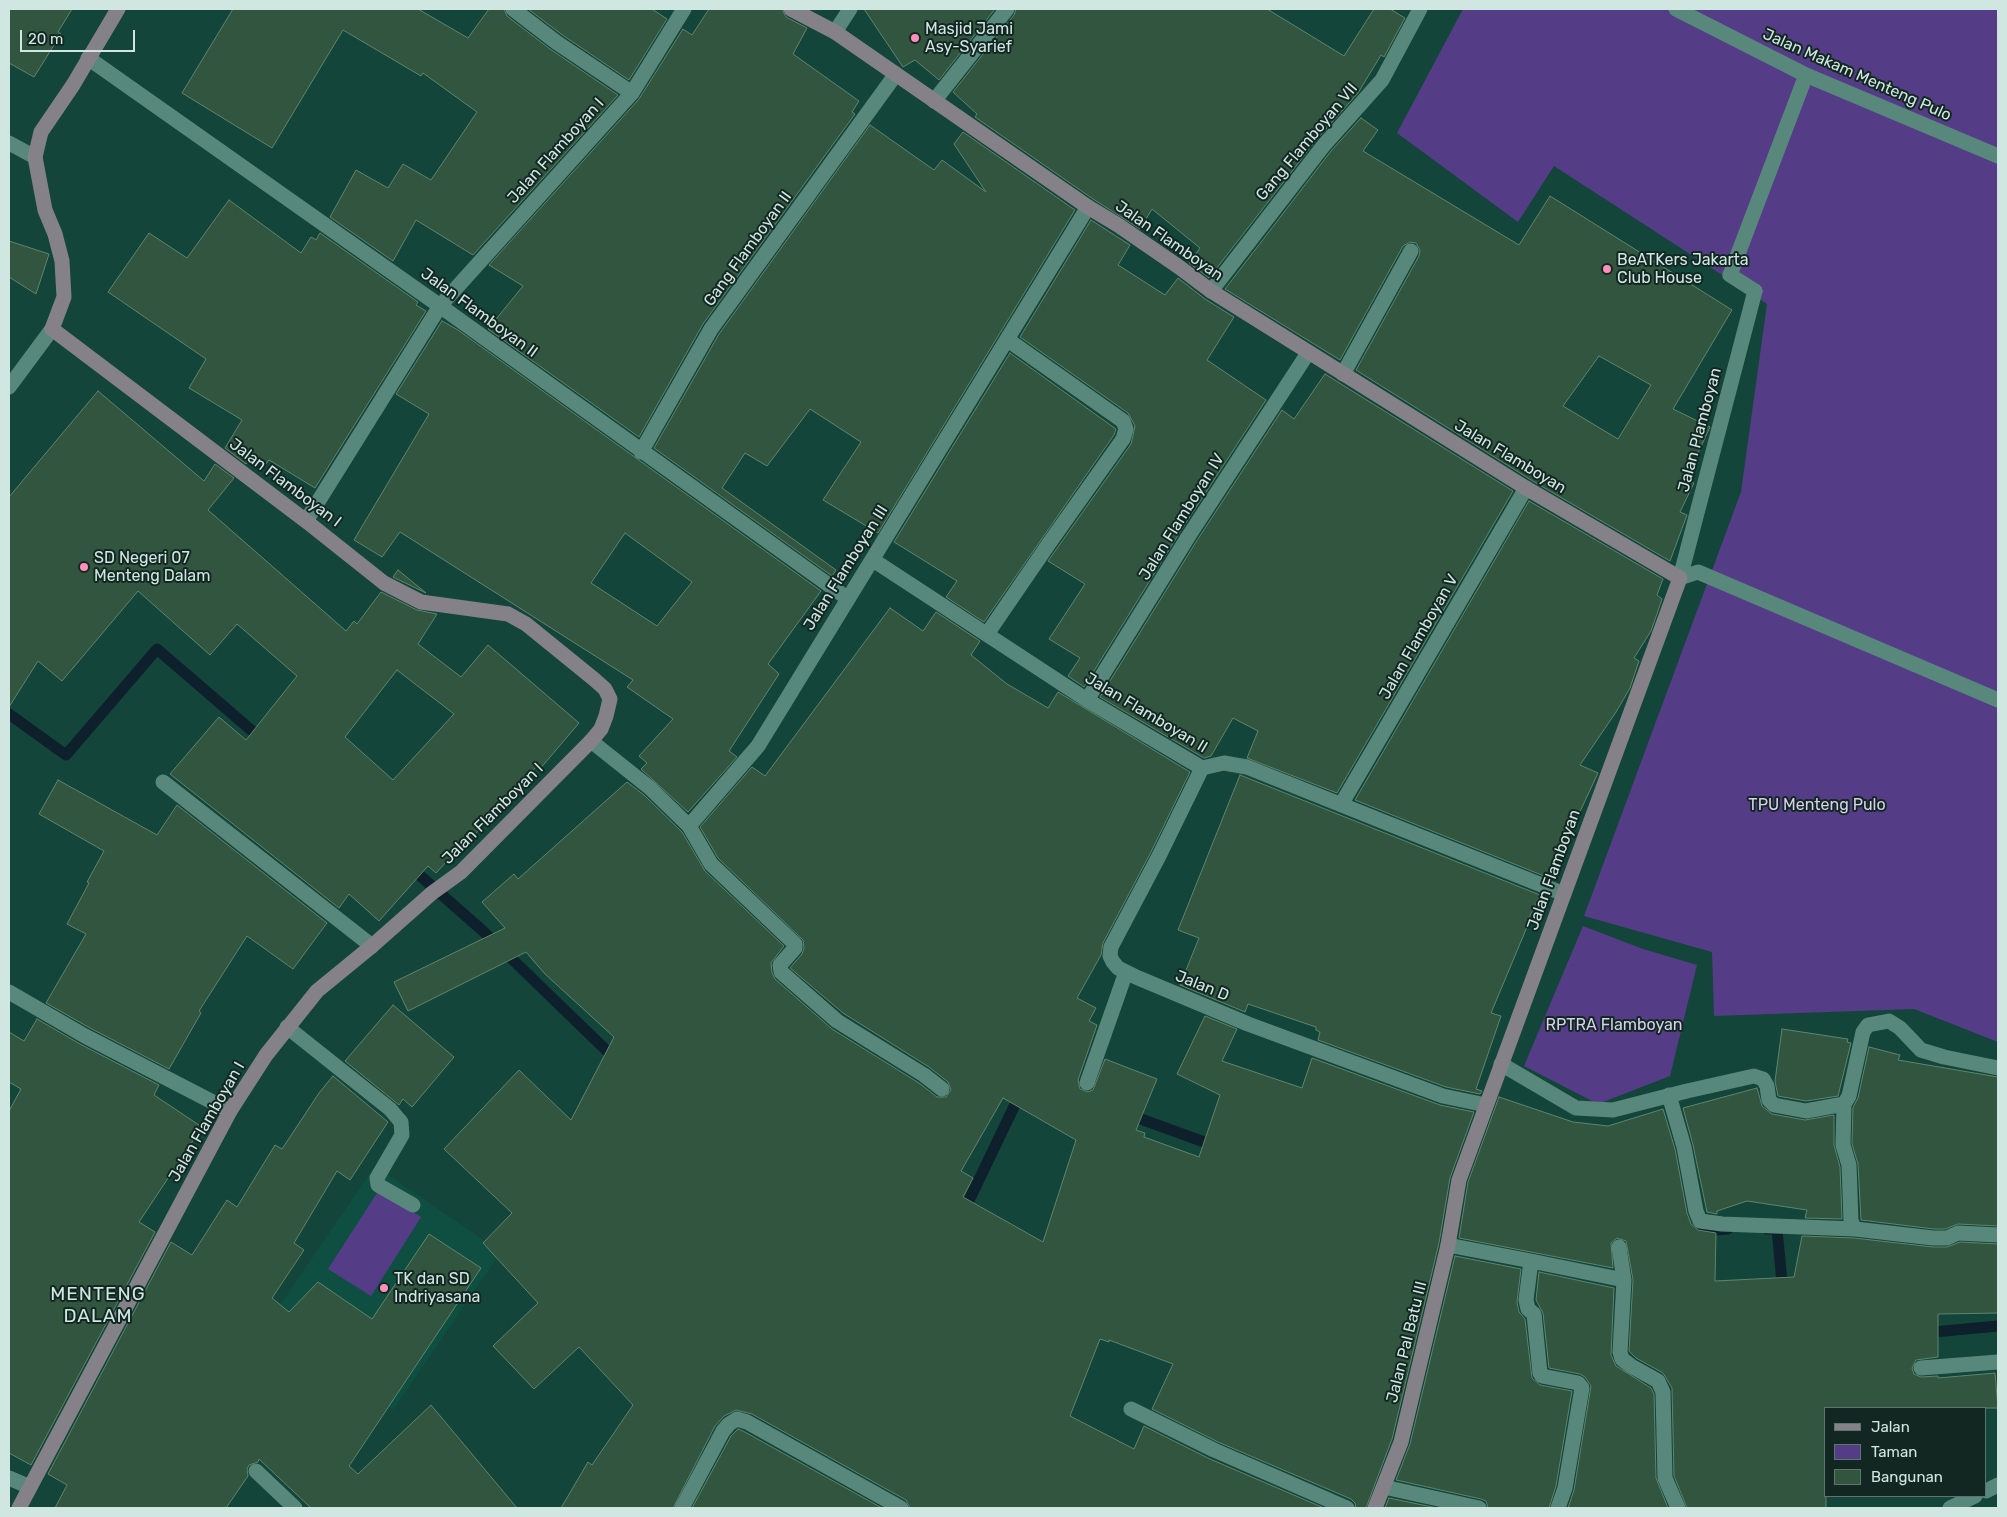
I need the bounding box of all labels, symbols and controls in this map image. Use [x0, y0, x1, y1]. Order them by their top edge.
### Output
place label: Masjid Jami Asy-Syarief [925, 19, 1013, 57]
scale bar [22, 20, 138, 52]
street label: Jalan Makam Menteng Pulo [1760, 25, 1954, 125]
text: 20 m [28, 30, 63, 48]
marker: Masjid Jami Asy-Syarief [909, 32, 921, 44]
street label: Gang Flamboyan VII [1252, 79, 1362, 205]
street label: Jalan Flamboyan I [504, 94, 608, 208]
street label: Gang Flamboyan II [700, 188, 796, 310]
street label: Jalan Flamboyan [1111, 197, 1227, 285]
place label: BeATKers Jakarta Club House [1617, 250, 1749, 288]
marker: BeATKers Jakarta Club House [1601, 263, 1613, 275]
street label: Jalan Flamboyan II [417, 264, 541, 362]
street label: Jalan Plamboyan [1674, 366, 1726, 494]
street label: Jalan Flamboyan [1451, 416, 1569, 498]
street label: Jalan Flamboyan I [225, 435, 345, 531]
street label: Jalan Flamboyan IV [1135, 450, 1229, 584]
street label: Jalan Flamboyan III [800, 502, 892, 634]
place label: SD Negeri 07 Menteng Dalam [94, 548, 210, 586]
marker: SD Negeri 07 Menteng Dalam [78, 561, 90, 573]
street label: Jalan Flamboyan V [1375, 571, 1463, 703]
street label: Jalan Flamboyan II [1081, 669, 1211, 757]
street label: Jalan Flamboyan I [438, 759, 548, 869]
park label: TPU Menteng Pulo [1748, 795, 1886, 815]
street label: Jalan Flamboyan [1523, 807, 1585, 933]
street label: Jalan D [1172, 967, 1232, 1005]
park label: RPTRA Flamboyan [1546, 1015, 1682, 1035]
street label: Jalan Flamboyan I [165, 1059, 249, 1185]
place label: TK dan SD Indriyasana [394, 1269, 480, 1307]
street label: Jalan Pal Batu III [1383, 1279, 1431, 1405]
marker: TK dan SD Indriyasana [378, 1282, 390, 1294]
district label: MENTENG DALAM [49, 1284, 147, 1328]
legend [1824, 1407, 1987, 1497]
text: Jalan [1871, 1418, 1910, 1436]
text: Taman [1871, 1443, 1917, 1461]
text: Bangunan [1871, 1468, 1943, 1486]

